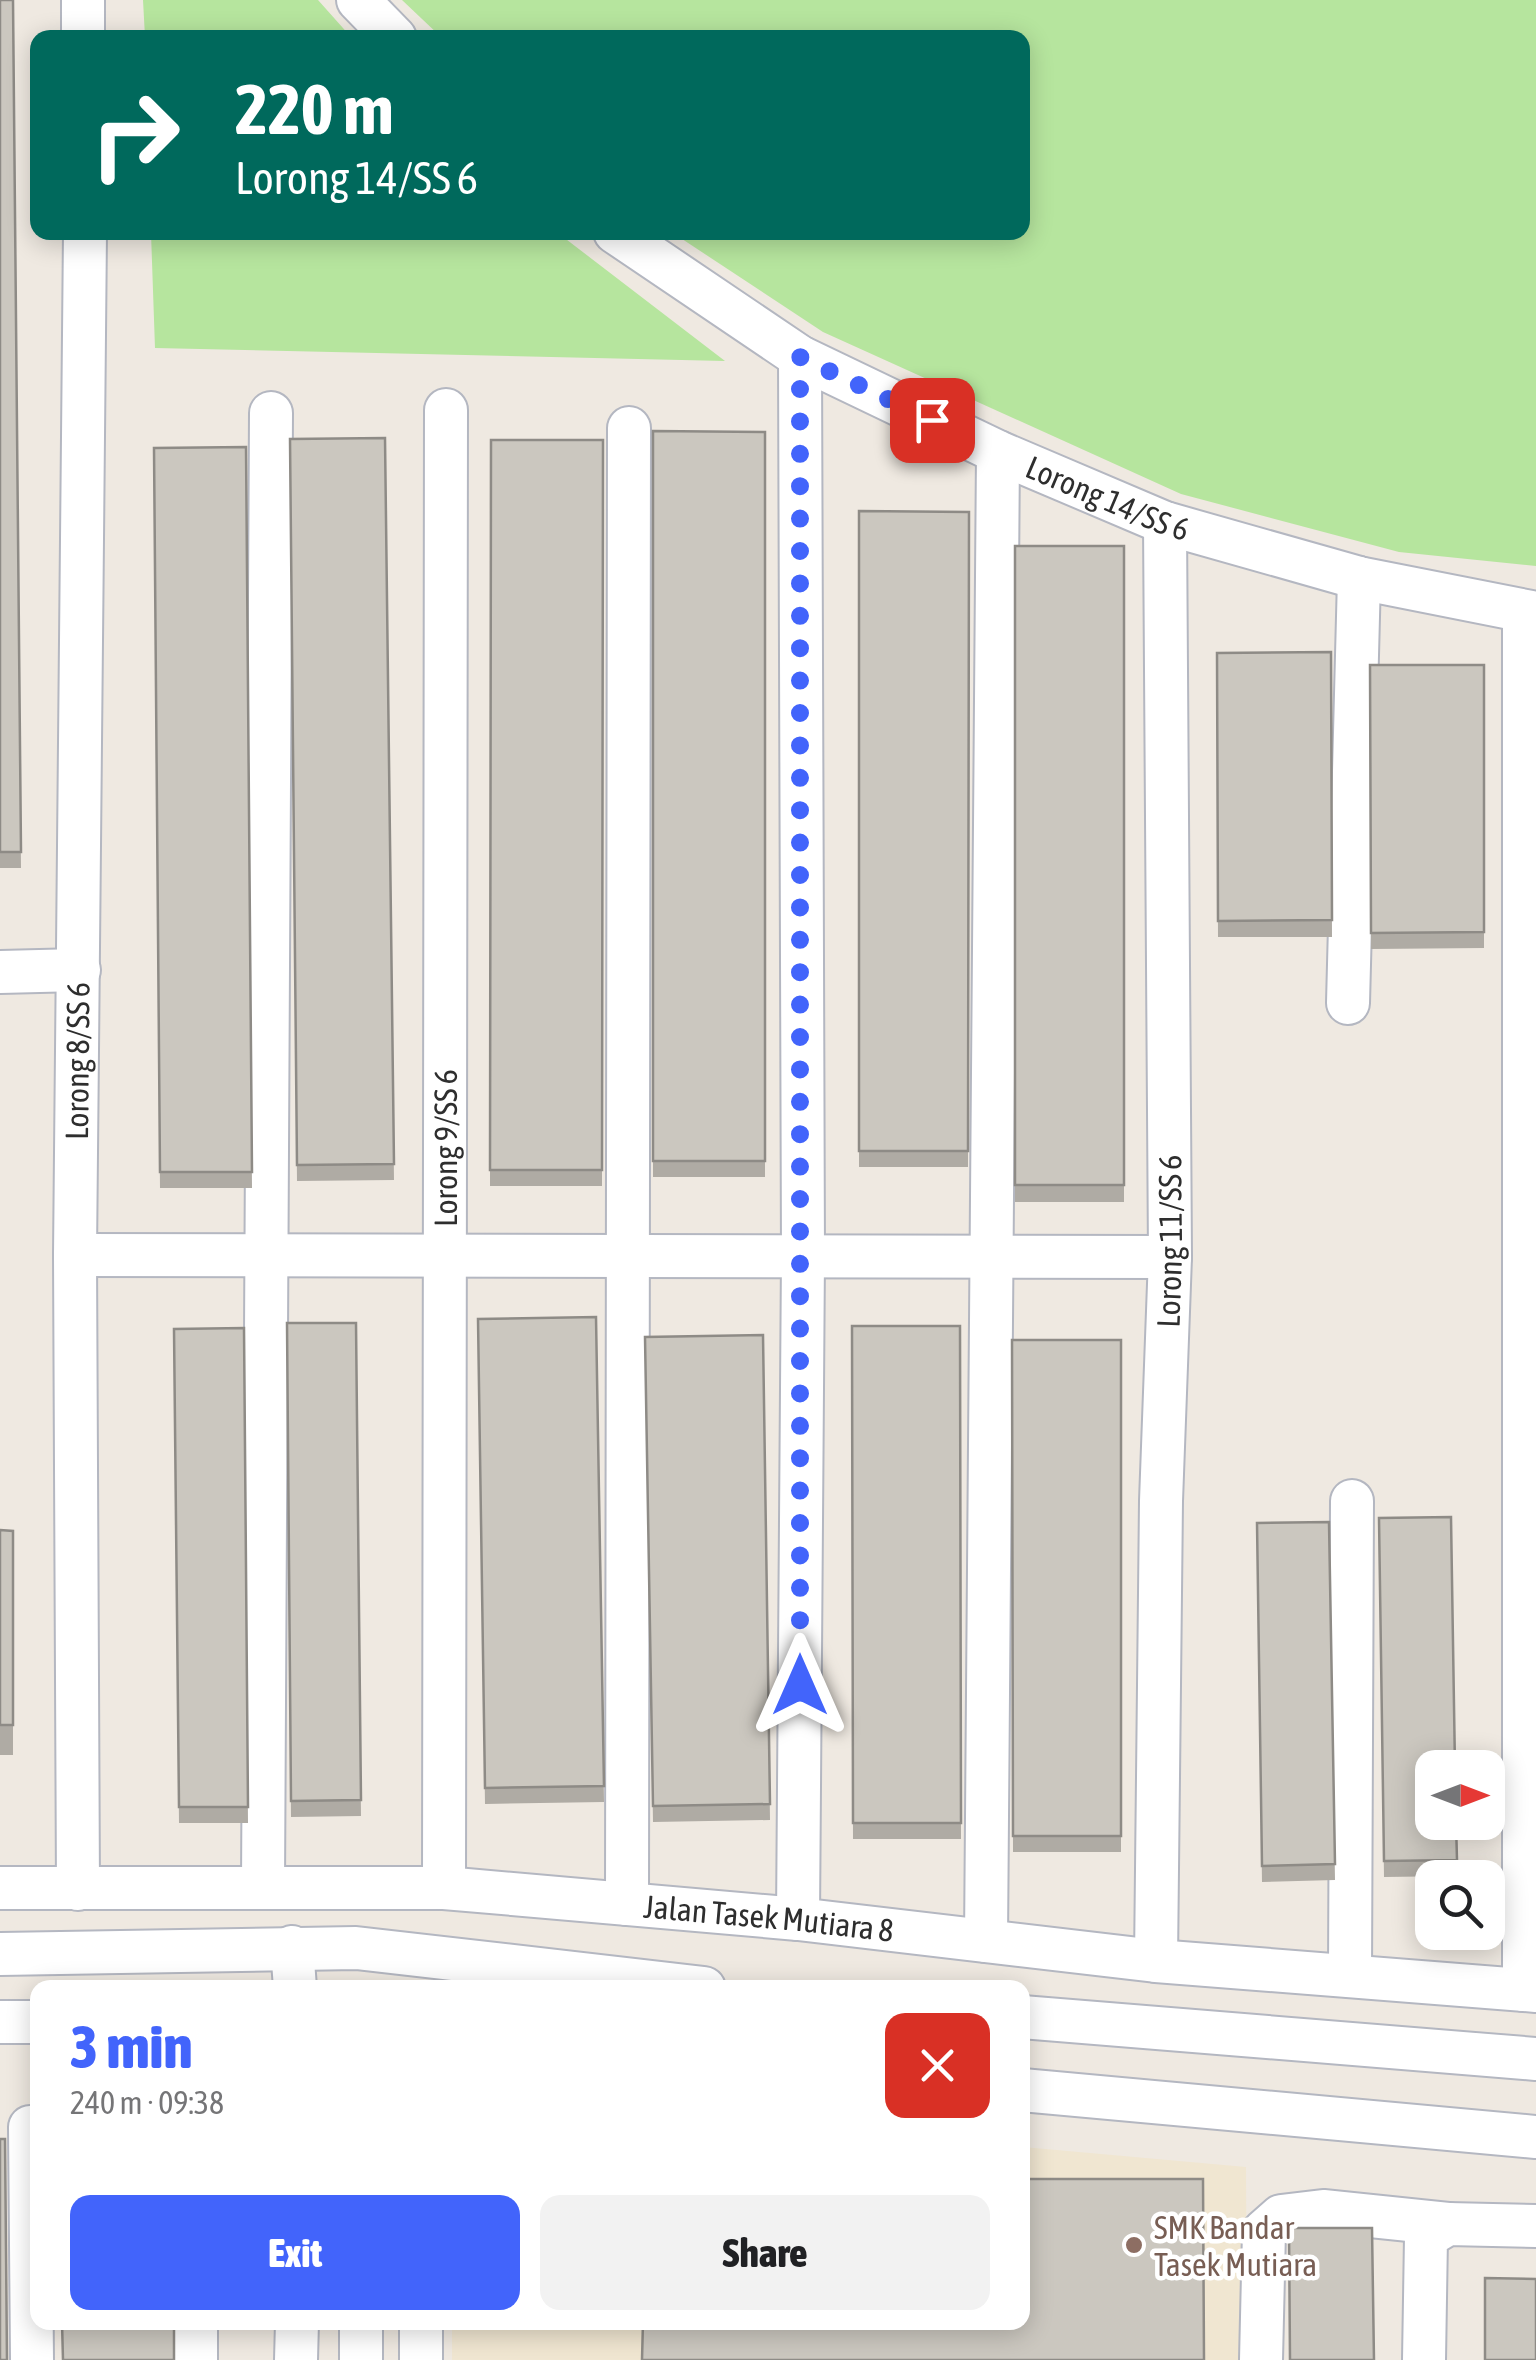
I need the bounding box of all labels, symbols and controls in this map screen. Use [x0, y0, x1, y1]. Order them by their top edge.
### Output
text: 220 m [235, 69, 394, 149]
icon: right [70, 70, 200, 200]
text: Lorong 14/SS 6 [235, 152, 478, 204]
pin [890, 378, 975, 463]
icon: arrive [905, 393, 960, 448]
street label: Lorong 14/SS 6 [1021, 448, 1193, 547]
street label: Lorong 8/SS 6 [58, 982, 96, 1140]
street label: Lorong 9/SS 6 [426, 1069, 464, 1227]
street label: Lorong 11/SS 6 [1149, 1155, 1189, 1328]
position arrow [748, 1633, 852, 1737]
north arrow [1415, 1750, 1505, 1840]
map controls [1415, 1750, 1505, 1950]
button: search [1415, 1860, 1505, 1950]
street label: Jalan Tasek Mutiara 8 [642, 1887, 896, 1949]
text: 3 min [70, 2012, 193, 2081]
button: close [885, 2013, 990, 2118]
text: 240 m · 09:38 [70, 2084, 224, 2121]
button: Exit [70, 2195, 520, 2310]
button: Share [540, 2195, 990, 2310]
place label: SMK Bandar Tasek Mutiara [1154, 2209, 1317, 2283]
marker: SMK Bandar Tasek Mutiara [1123, 2234, 1145, 2256]

